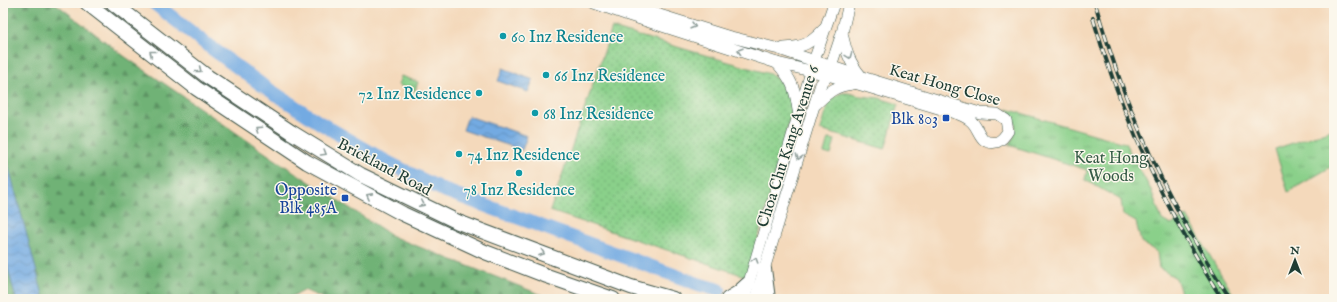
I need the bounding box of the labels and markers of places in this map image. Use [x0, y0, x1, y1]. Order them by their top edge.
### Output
place label: 60 Inz Residence [511, 28, 623, 48]
marker: 60 Inz Residence [498, 31, 508, 41]
place label: 66 Inz Residence [554, 67, 665, 87]
marker: 66 Inz Residence [541, 70, 551, 80]
place label: 72 Inz Residence [358, 85, 471, 105]
marker: 72 Inz Residence [474, 88, 484, 98]
place label: 68 Inz Residence [543, 105, 654, 125]
marker: 68 Inz Residence [530, 108, 540, 118]
place label: Blk 803 [891, 110, 938, 130]
marker: Blk 803 [941, 113, 951, 123]
place label: 74 Inz Residence [467, 146, 580, 166]
marker: 74 Inz Residence [454, 149, 464, 159]
marker: 78 Inz Residence [514, 168, 524, 178]
place label: Opposite Blk 485A [275, 181, 338, 219]
place label: 78 Inz Residence [463, 181, 575, 201]
marker: Opposite Blk 485A [340, 193, 350, 203]

